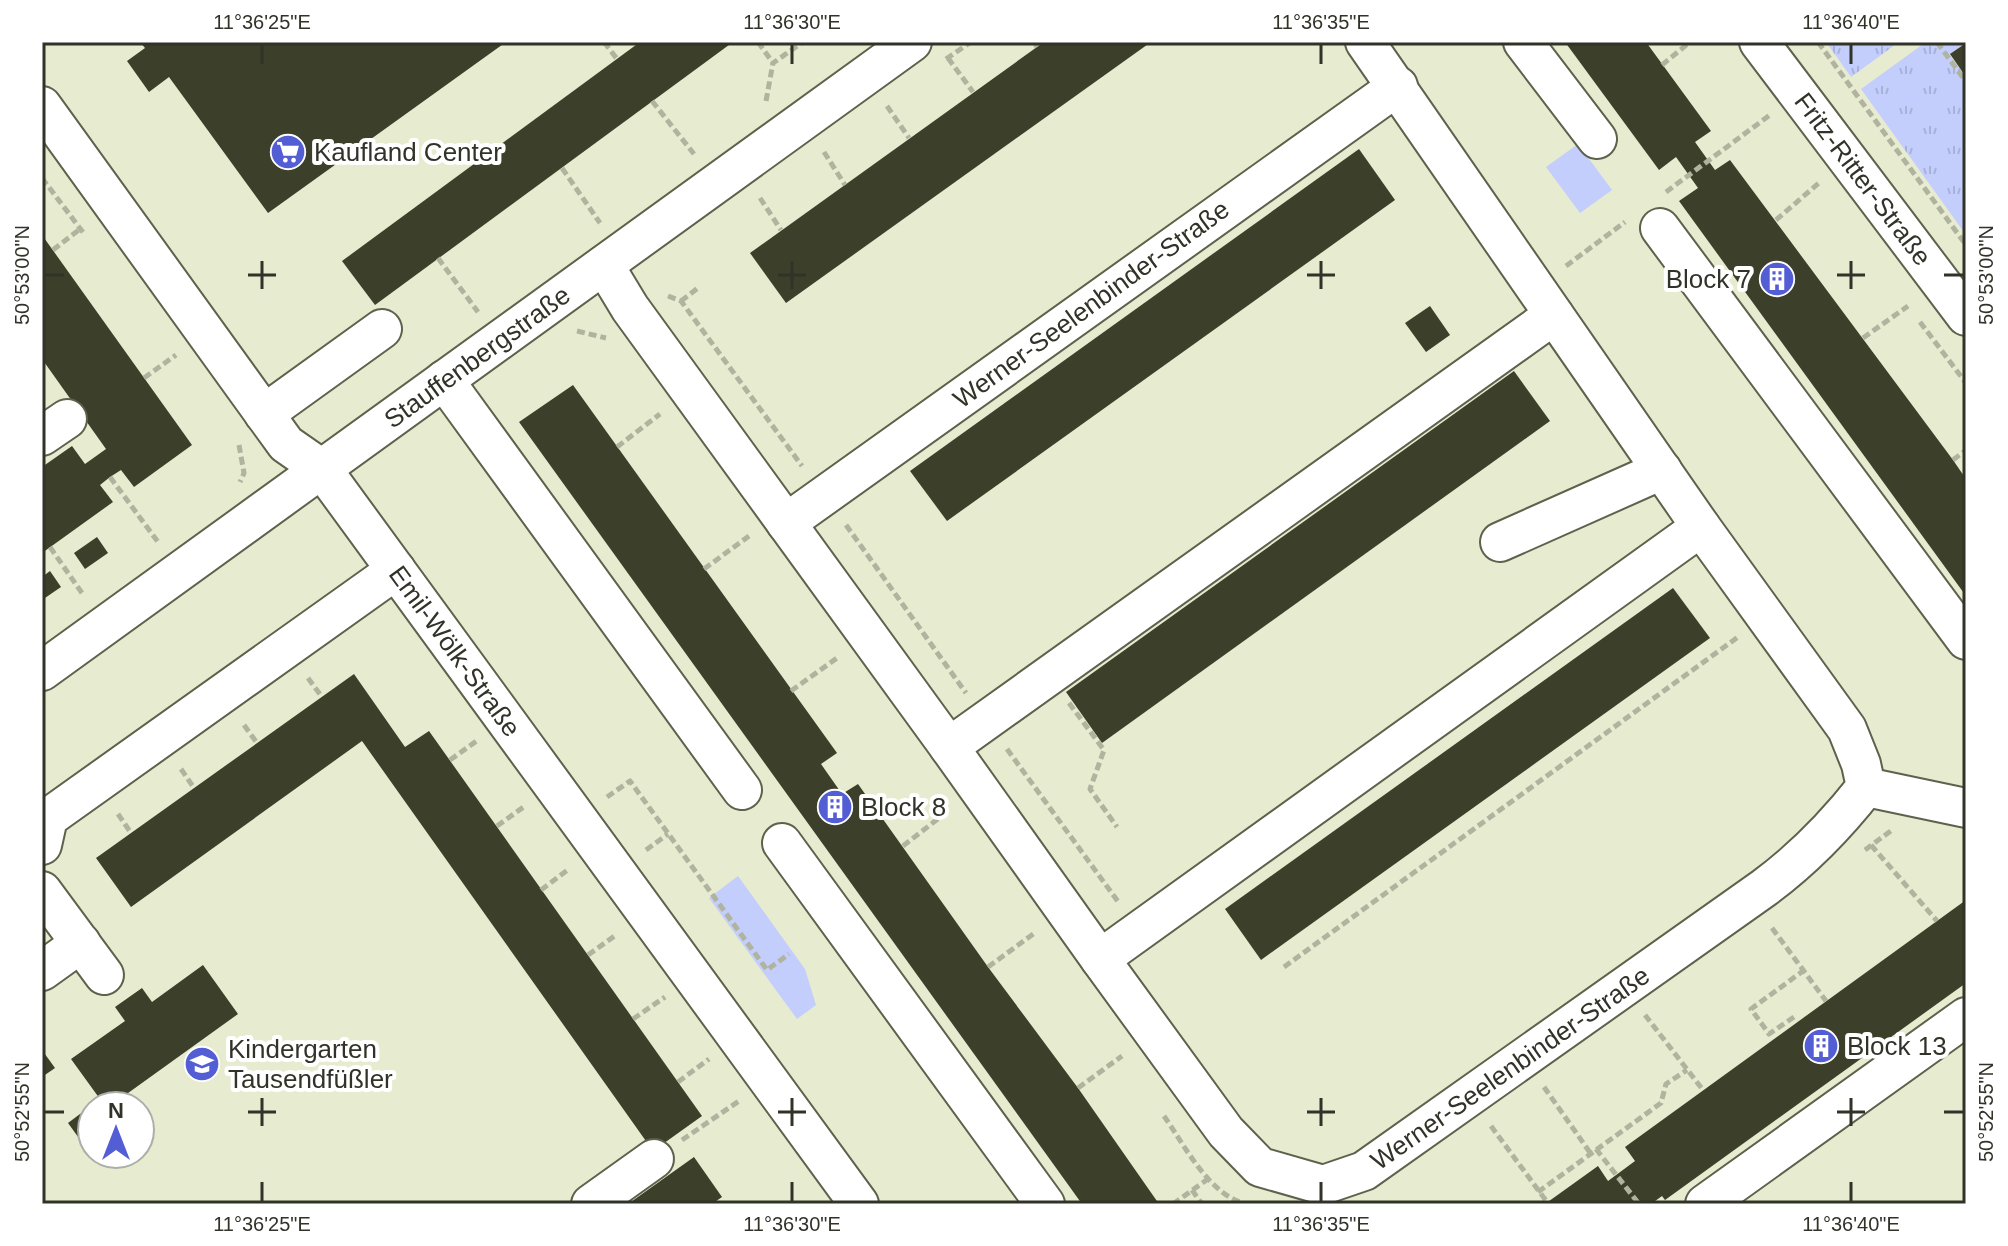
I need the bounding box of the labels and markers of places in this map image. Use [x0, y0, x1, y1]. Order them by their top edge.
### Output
supermarket icon: Kaufland Center [269, 133, 307, 171]
place label: Kaufland Center [314, 137, 502, 167]
building icon: Block 7 [1758, 260, 1796, 298]
place label: Block 7 [1666, 264, 1751, 294]
building icon: Block 8 [816, 788, 854, 826]
place label: Block 8 [861, 792, 946, 822]
building icon: Block 13 [1802, 1027, 1840, 1065]
place label: Block 13 [1847, 1031, 1947, 1061]
place label: Kindergarten Tausendfüßler [228, 1034, 393, 1094]
school or university icon: Kindergarten Tausendfüßler [183, 1045, 221, 1083]

